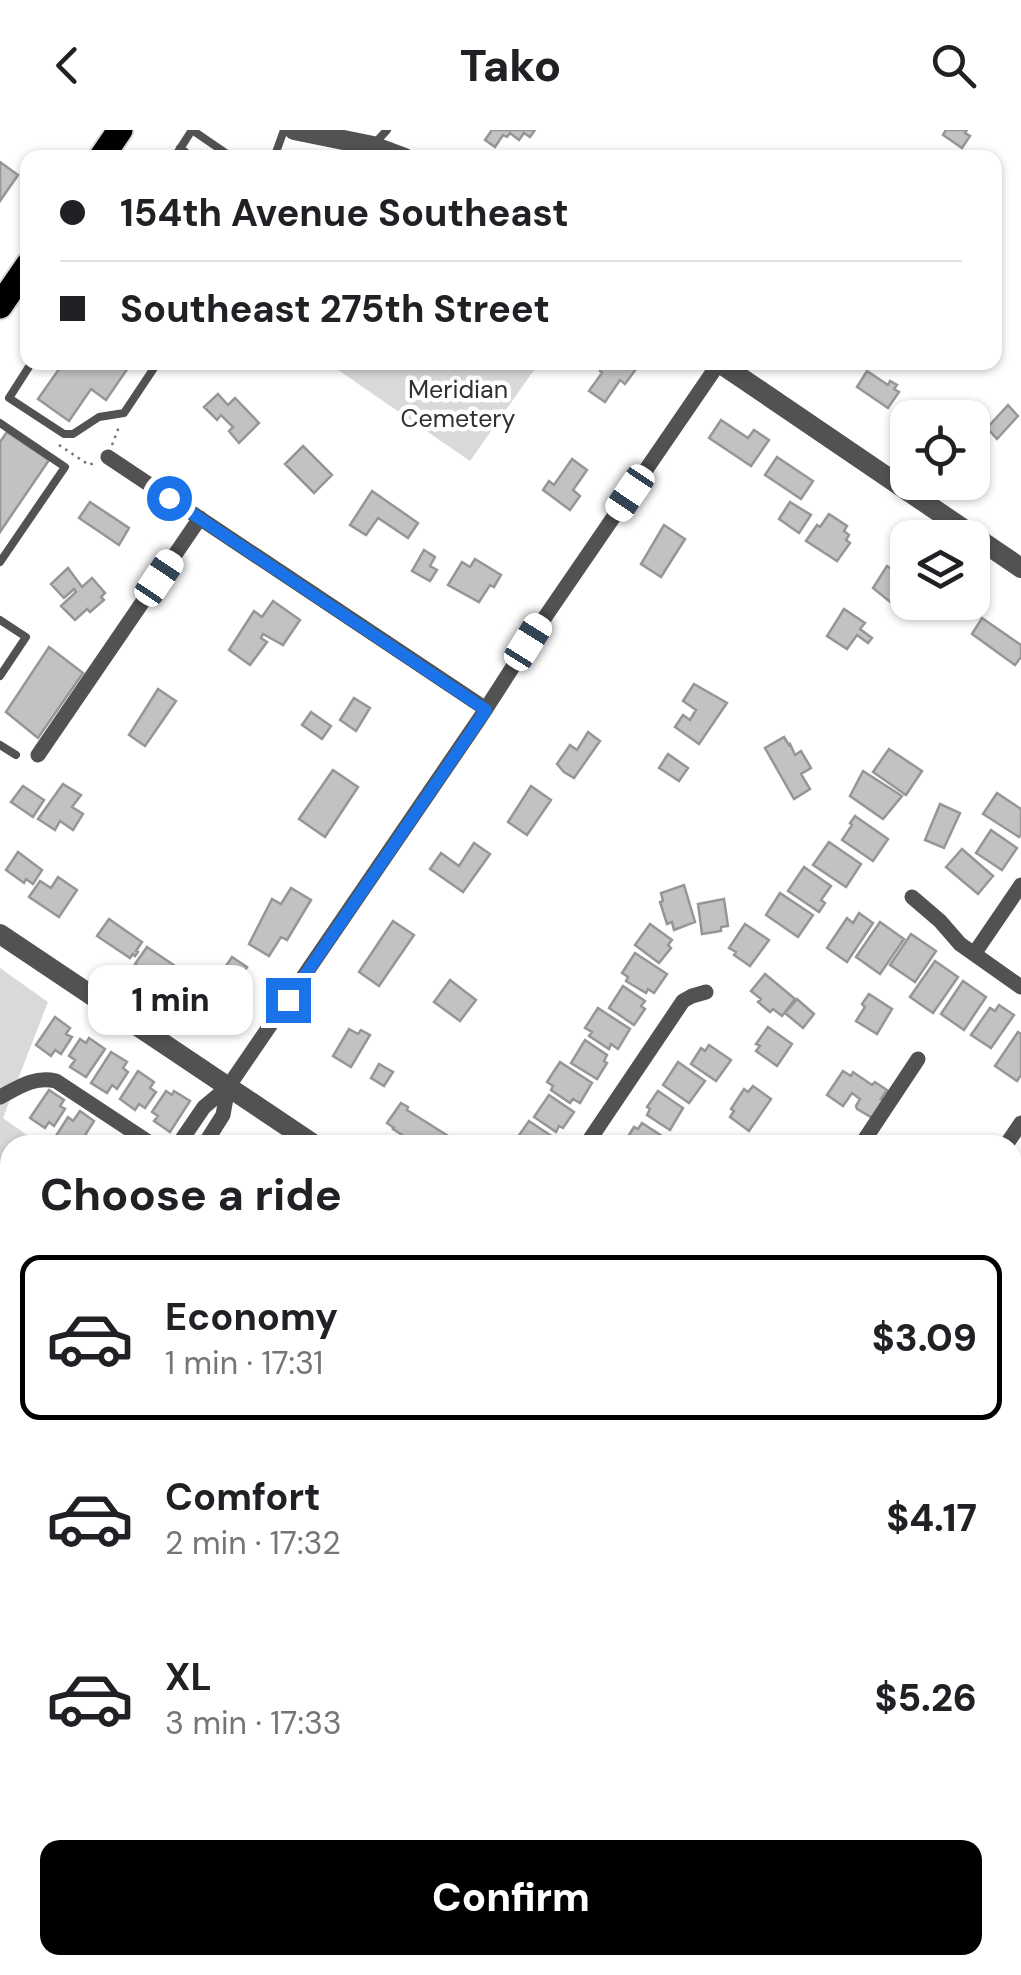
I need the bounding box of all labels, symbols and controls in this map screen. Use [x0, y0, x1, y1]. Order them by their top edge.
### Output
text: Tako [460, 36, 561, 95]
icon: back [40, 38, 95, 93]
icon: search [926, 38, 981, 93]
text: 154th Avenue Southeast [120, 188, 569, 238]
text: Southeast 275th Street [120, 284, 550, 334]
park label: Meridian Cemetery [401, 373, 516, 435]
map controls [890, 400, 990, 620]
button: locate [890, 400, 990, 500]
car [601, 460, 659, 526]
route start [147, 476, 192, 521]
button: layers [890, 520, 990, 620]
car [130, 545, 188, 611]
car [499, 609, 557, 675]
callout: 1 min [88, 965, 253, 1035]
route end [266, 978, 311, 1023]
text: 1 min [131, 979, 210, 1021]
text: Choose a ride [40, 1165, 342, 1224]
text: Economy [165, 1292, 338, 1342]
icon: car [45, 1293, 135, 1383]
text: $3.09 [872, 1313, 977, 1363]
text: 1 min · 17:31 [165, 1342, 323, 1384]
text: Comfort [165, 1472, 321, 1522]
icon: car [45, 1473, 135, 1563]
text: $4.17 [886, 1493, 977, 1543]
text: 2 min · 17:32 [165, 1522, 341, 1564]
text: XL [165, 1652, 212, 1702]
icon: car [45, 1653, 135, 1743]
text: $5.26 [874, 1673, 977, 1723]
text: 3 min · 17:33 [165, 1702, 342, 1744]
button: Confirm [40, 1840, 982, 1955]

